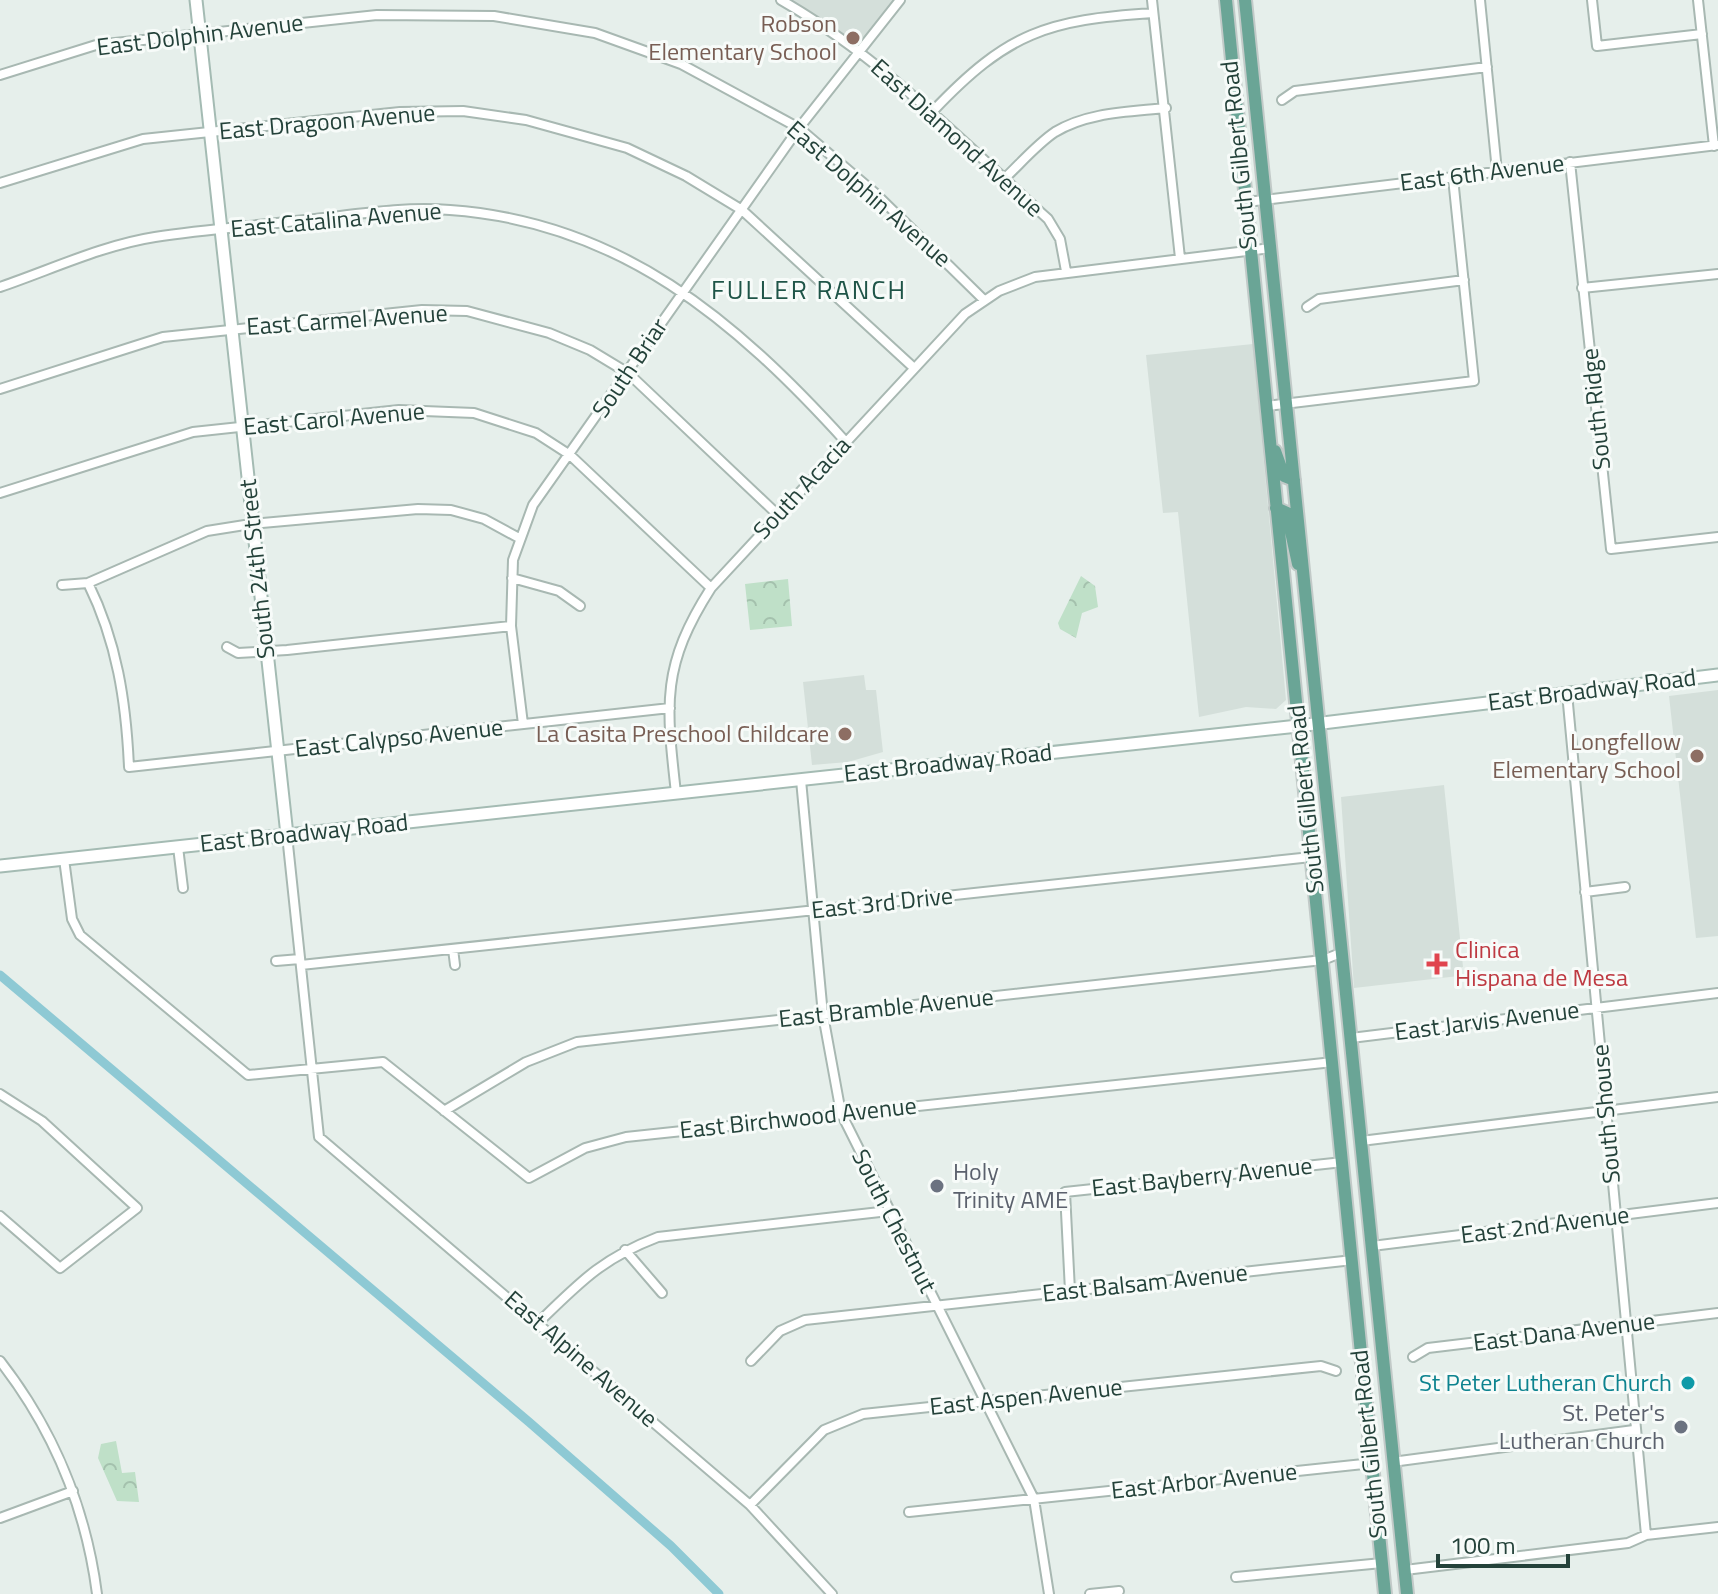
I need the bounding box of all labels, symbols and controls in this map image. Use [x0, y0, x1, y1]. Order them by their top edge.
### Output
street label: East Dolphin Avenue [95, 3, 305, 65]
place label: Robson Elementary School [648, 5, 837, 69]
marker: Robson Elementary School [844, 29, 862, 47]
street label: East Diamond Avenue [863, 50, 1052, 225]
street label: South Gilbert Road [1210, 59, 1266, 251]
street label: East Dragoon Avenue [217, 94, 437, 148]
street label: East Dolphin Avenue [779, 111, 960, 275]
street label: East 6th Avenue [1398, 144, 1566, 200]
street label: East Catalina Avenue [229, 192, 443, 246]
district label: FULLER RANCH [711, 270, 907, 309]
street label: East Carmel Avenue [245, 294, 449, 344]
street label: South Briar [582, 310, 676, 425]
street label: South Ridge [1571, 346, 1619, 472]
street label: East Carol Avenue [242, 392, 426, 444]
street label: South Acacia [744, 428, 859, 547]
street label: South 24th Street [229, 477, 283, 661]
street label: East Broadway Road [1486, 658, 1698, 720]
street label: South Gilbert Road [1277, 703, 1333, 895]
street label: East Calypso Avenue [293, 708, 505, 766]
place label: La Casita Preschool Childcare [536, 715, 829, 751]
place label: Longfellow Elementary School [1492, 723, 1681, 787]
marker: La Casita Preschool Childcare [836, 725, 854, 743]
street label: East Broadway Road [842, 733, 1054, 791]
marker: Longfellow Elementary School [1688, 747, 1706, 765]
street label: East Broadway Road [198, 803, 410, 861]
street label: East 3rd Drive [809, 877, 954, 927]
place label: Clinica Hispana de Mesa [1455, 931, 1628, 995]
marker: Clinica Hispana de Mesa [1426, 953, 1448, 975]
street label: East Bramble Avenue [777, 978, 995, 1036]
street label: East Jarvis Avenue [1393, 991, 1581, 1049]
street label: South Shouse [1581, 1043, 1629, 1185]
street label: East Birchwood Avenue [678, 1087, 918, 1147]
street label: South Chestnut [843, 1143, 947, 1299]
street label: East Bayberry Avenue [1090, 1147, 1314, 1205]
place label: Holy Trinity AME [953, 1153, 1068, 1217]
marker: Holy Trinity AME [928, 1177, 946, 1195]
street label: East 2nd Avenue [1459, 1196, 1631, 1252]
street label: East Balsam Avenue [1041, 1253, 1249, 1311]
street label: East Alpine Avenue [497, 1281, 666, 1435]
street label: East Dana Avenue [1471, 1302, 1657, 1360]
street label: South Gilbert Road [1340, 1348, 1396, 1540]
place label: St Peter Lutheran Church [1419, 1364, 1672, 1400]
street label: East Aspen Avenue [928, 1368, 1124, 1424]
marker: St Peter Lutheran Church [1679, 1374, 1697, 1392]
place label: St. Peter's Lutheran Church [1499, 1394, 1665, 1458]
marker: St. Peter's Lutheran Church [1672, 1418, 1690, 1436]
street label: East Arbor Avenue [1109, 1452, 1299, 1508]
scale bar [1438, 1518, 1568, 1568]
text: 100 m [1450, 1527, 1516, 1563]

